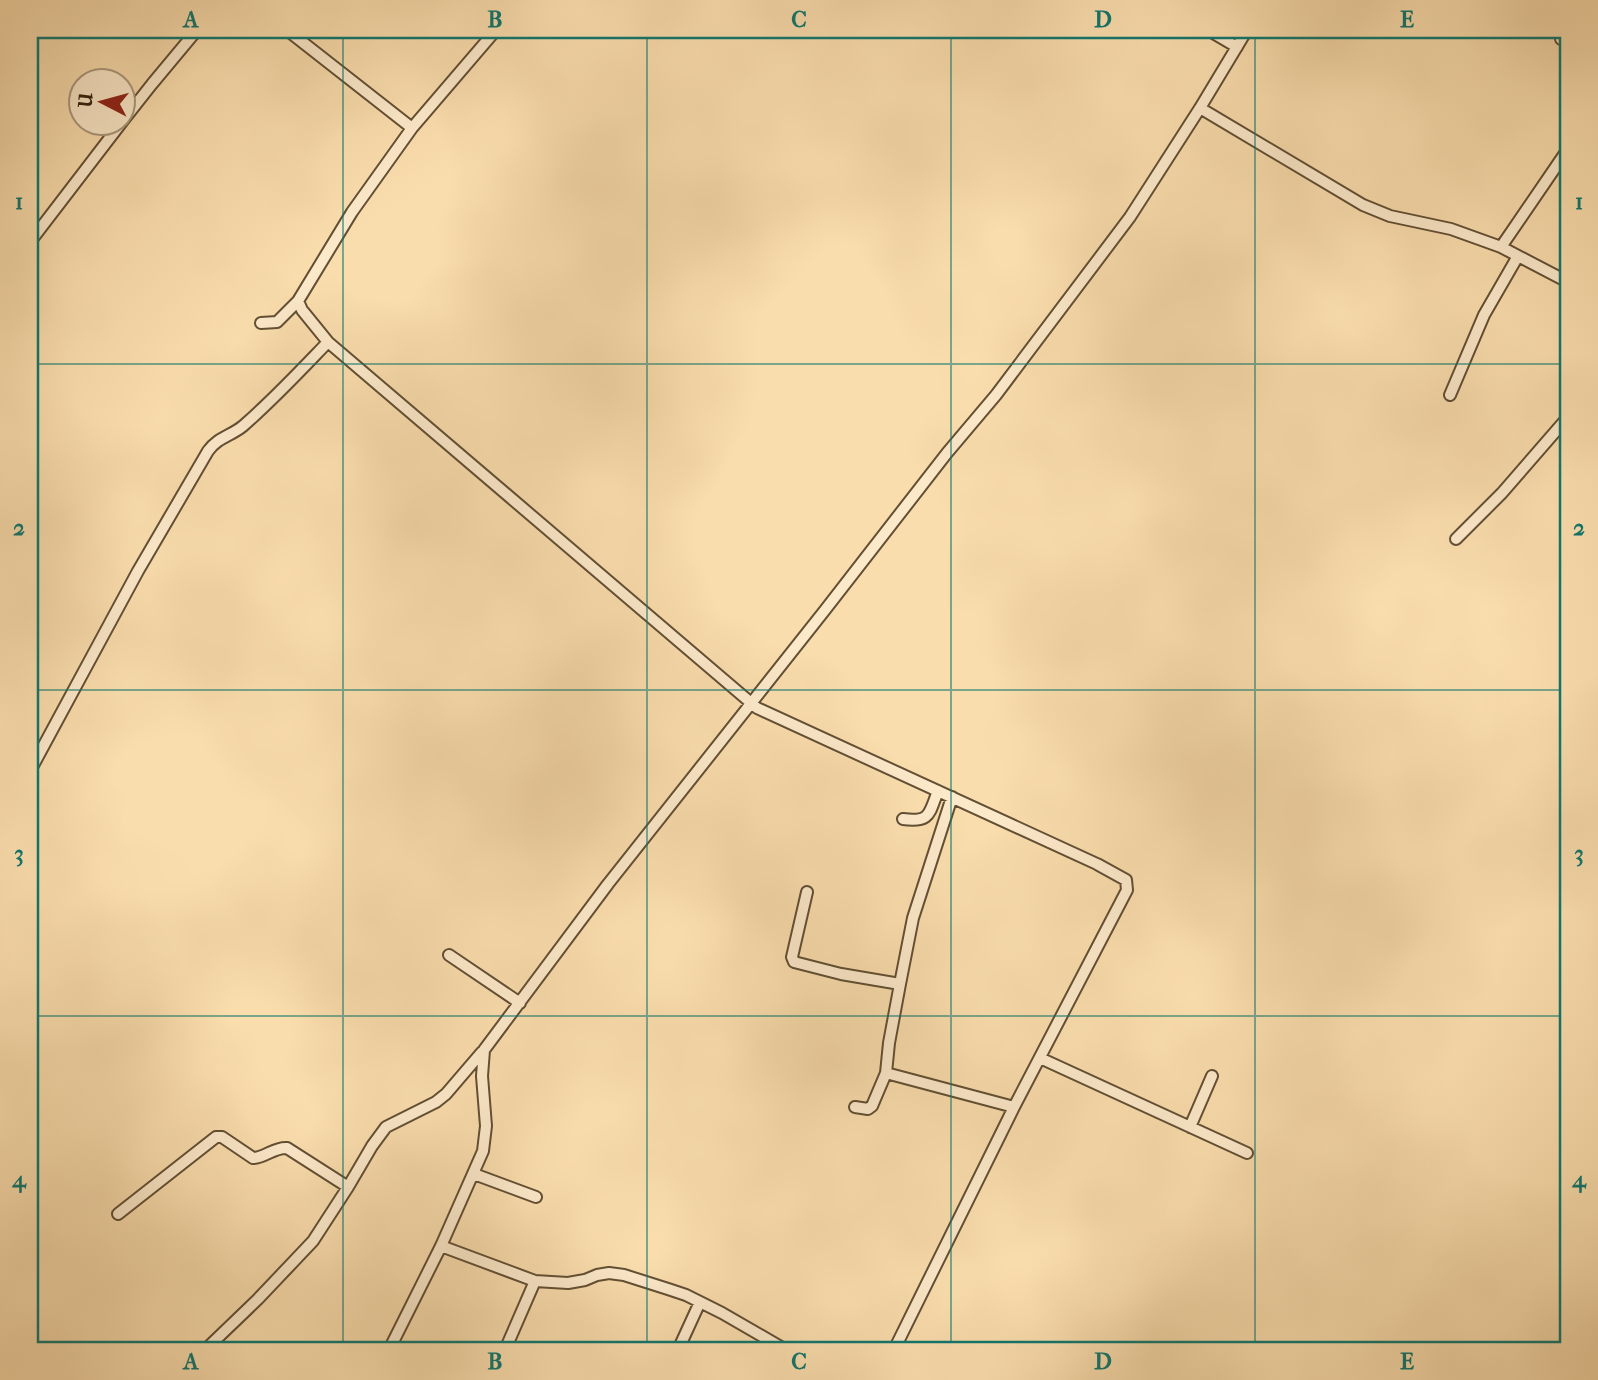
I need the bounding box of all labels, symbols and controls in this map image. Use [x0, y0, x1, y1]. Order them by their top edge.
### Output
text: A [182, 6, 200, 33]
text: B [488, 6, 503, 33]
text: C [791, 6, 807, 33]
text: D [1094, 6, 1112, 33]
text: E [1400, 6, 1414, 33]
north arrow [66, 66, 136, 136]
text: U [74, 92, 98, 110]
text: 1 [15, 188, 23, 215]
text: 1 [1575, 188, 1583, 215]
text: 2 [13, 514, 25, 541]
text: 2 [1573, 514, 1585, 541]
text: 3 [14, 840, 24, 867]
text: 3 [1574, 840, 1584, 867]
text: 4 [11, 1166, 27, 1193]
text: 4 [1571, 1166, 1587, 1193]
text: A [182, 1348, 200, 1375]
text: B [488, 1348, 503, 1375]
text: C [791, 1348, 807, 1375]
text: D [1094, 1348, 1112, 1375]
text: E [1400, 1348, 1414, 1375]

